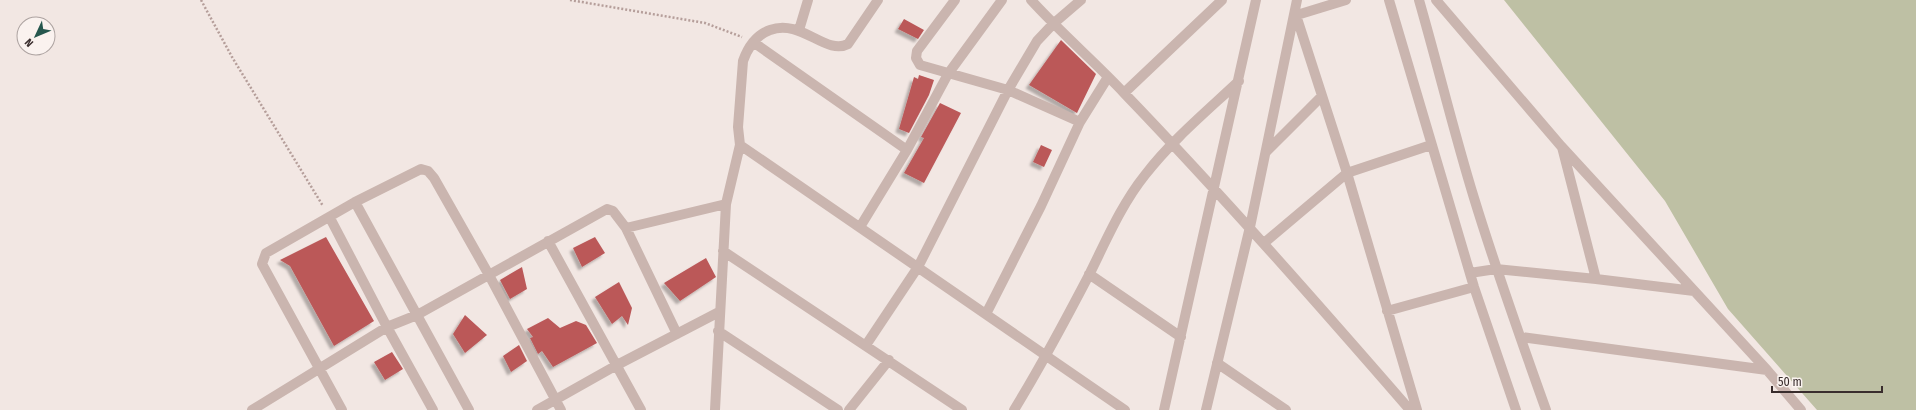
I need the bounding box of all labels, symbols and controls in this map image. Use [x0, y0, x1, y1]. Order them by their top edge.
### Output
north arrow [16, 16, 56, 56]
text: N [22, 36, 36, 49]
scale bar [1772, 368, 1882, 394]
text: 50 m [1778, 375, 1802, 389]

